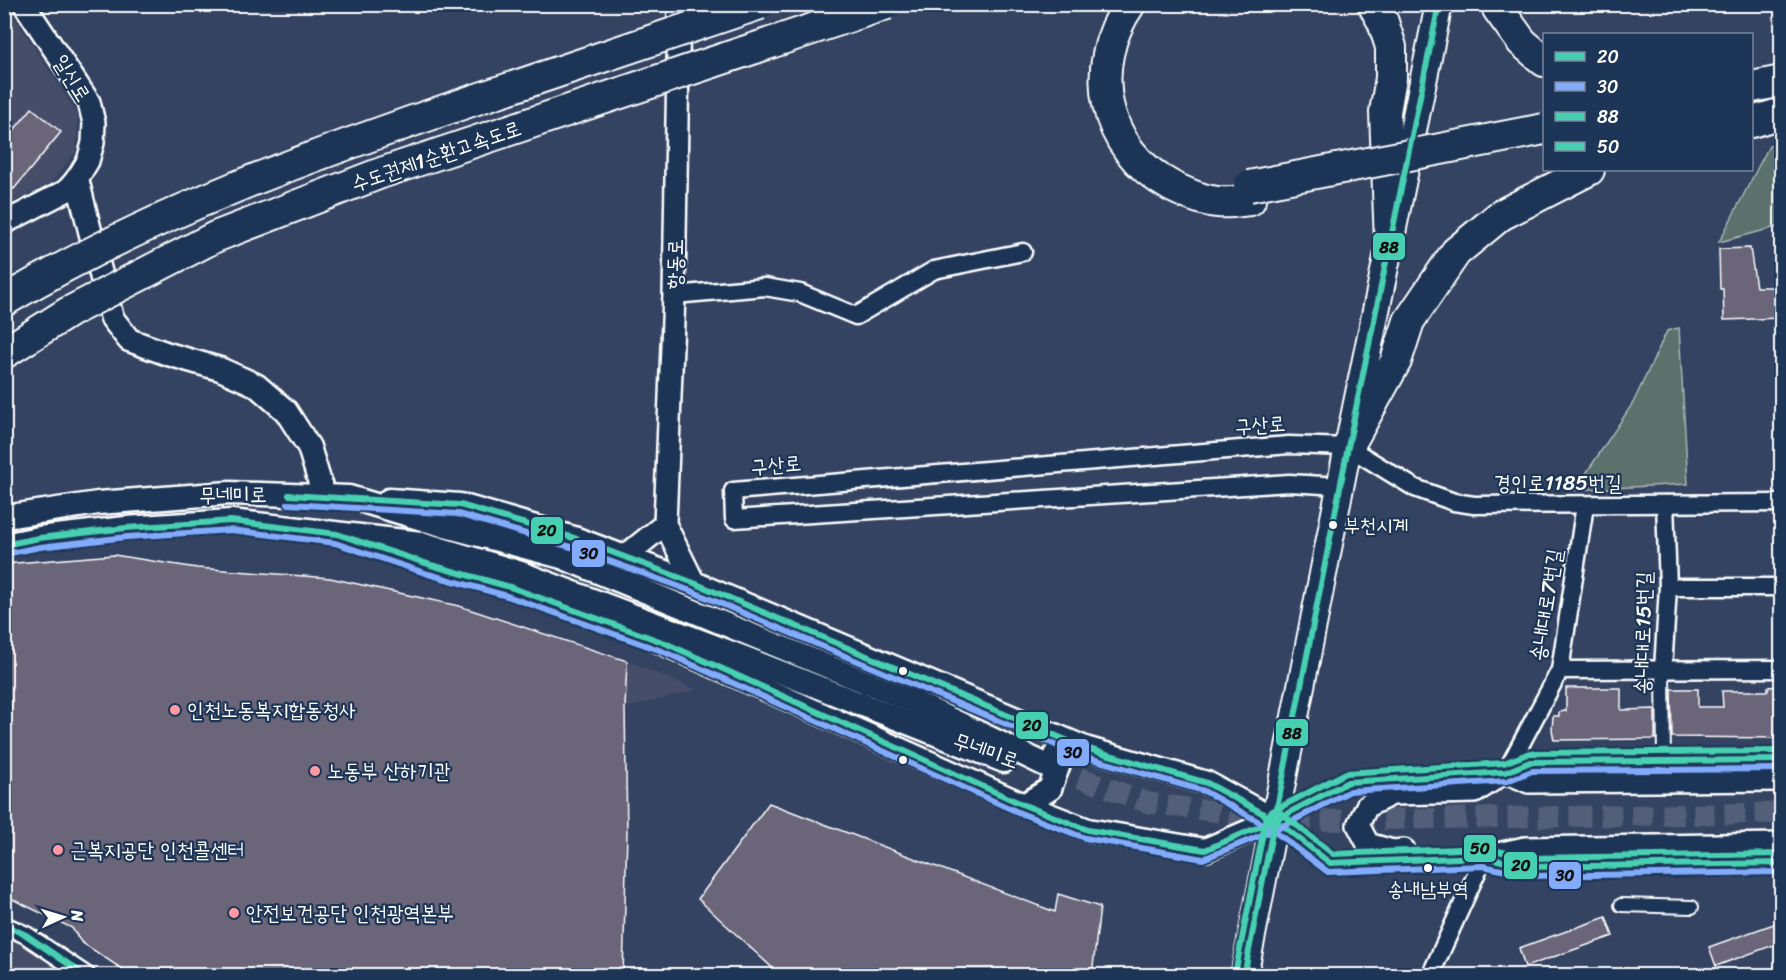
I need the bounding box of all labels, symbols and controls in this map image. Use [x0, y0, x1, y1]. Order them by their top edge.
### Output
legend [1543, 33, 1753, 171]
text: 20 [1597, 41, 1619, 73]
street label: 일신로 [42, 46, 102, 110]
text: 30 [1597, 71, 1618, 103]
text: 88 [1597, 101, 1619, 133]
street label: 수도권제1순환고속도로 [346, 109, 526, 203]
text: 50 [1597, 131, 1619, 163]
line badge: 88 [1372, 232, 1406, 261]
text: 88 [1378, 233, 1399, 262]
street label: 항동로 [656, 238, 694, 290]
street label: 구산로 [1233, 404, 1287, 446]
street label: 구산로 [749, 444, 803, 486]
street label: 경인로1185번길 [1494, 464, 1622, 502]
street label: 무네미로 [199, 475, 267, 515]
place label: 부천시계 [1344, 508, 1408, 543]
line badge: 20 [530, 516, 564, 545]
text: 20 [536, 516, 557, 545]
marker: 부천시계 [1327, 519, 1339, 531]
line badge: 30 [571, 539, 606, 568]
text: 30 [579, 539, 598, 568]
street label: 송내대로7번길 [1518, 546, 1574, 664]
street label: 송내대로15번길 [1623, 571, 1663, 695]
unlabelled marker [897, 665, 909, 677]
place label: 인천노동복지합동청사 [187, 691, 356, 729]
marker: 인천노동복지합동청사 [168, 703, 182, 717]
line badge: 20 [1015, 711, 1049, 740]
text: 20 [1021, 711, 1042, 740]
line badge: 88 [1275, 718, 1309, 747]
text: 88 [1281, 719, 1302, 748]
street label: 무네미로 [948, 722, 1024, 780]
line badge: 30 [1056, 738, 1090, 767]
text: 30 [1063, 738, 1082, 767]
place label: 노동부 산하기관 [327, 752, 451, 790]
unlabelled marker [897, 754, 909, 766]
marker: 노동부 산하기관 [308, 764, 322, 778]
place label: 근복지공단 인천콜센터 [70, 831, 244, 869]
line badge: 50 [1463, 834, 1497, 863]
text: 50 [1470, 834, 1490, 863]
marker: 근복지공단 인천콜센터 [51, 843, 65, 857]
line badge: 20 [1503, 851, 1538, 880]
text: 20 [1510, 851, 1531, 880]
line badge: 30 [1548, 861, 1582, 890]
text: 30 [1555, 861, 1574, 890]
marker: 송내남부역 [1422, 862, 1434, 874]
place label: 송내남부역 [1388, 872, 1468, 907]
north arrow [33, 887, 93, 947]
place label: 안전보건공단 인천광역본부 [246, 894, 454, 932]
marker: 안전보건공단 인천광역본부 [227, 906, 241, 920]
text: N [63, 908, 92, 923]

